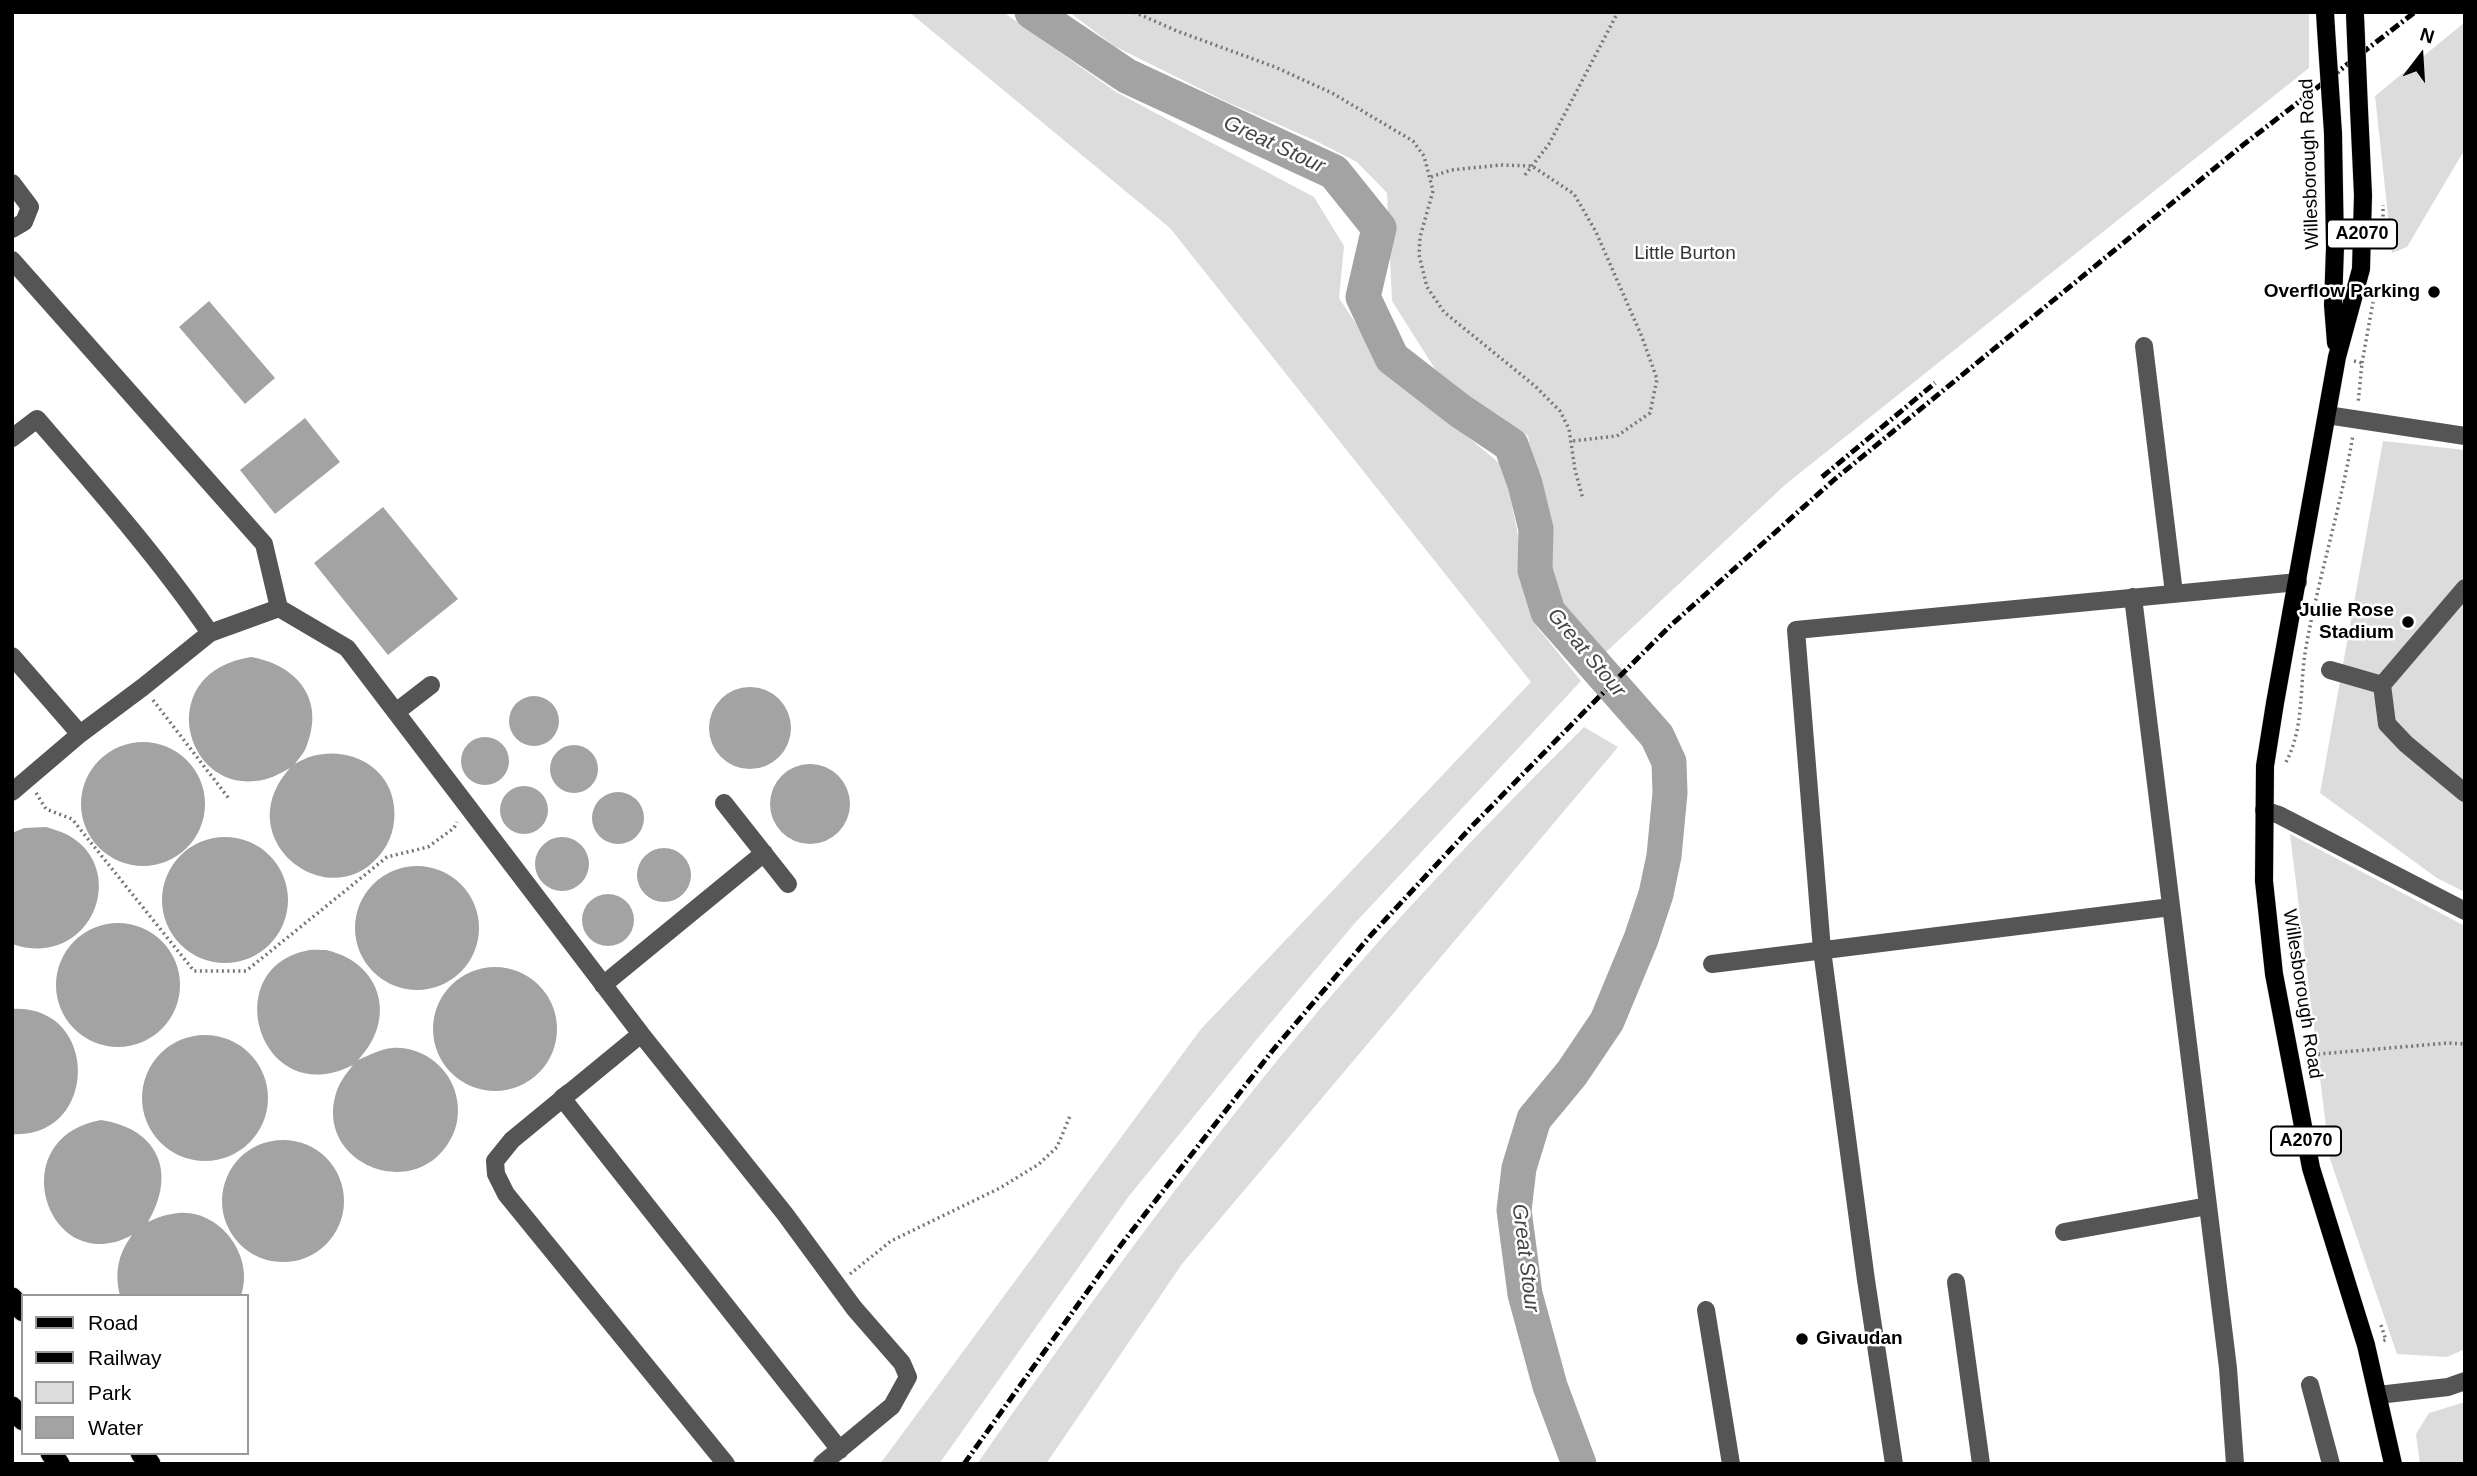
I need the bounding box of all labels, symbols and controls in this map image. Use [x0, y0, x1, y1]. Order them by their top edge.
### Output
north arrow [2386, 21, 2456, 91]
text: N [2418, 23, 2437, 47]
street label: Willesborough Road [2296, 78, 2324, 250]
water label: Great Stour [1219, 111, 1329, 179]
road number: A2070 [2327, 220, 2397, 248]
park label: Little Burton [1634, 243, 1736, 265]
place label: Overflow Parking [2264, 281, 2420, 303]
marker: Overflow Parking [2426, 284, 2442, 300]
place label: Julie Rose Stadium [2299, 600, 2394, 644]
water label: Great Stour [1541, 603, 1631, 703]
marker: Julie Rose Stadium [2400, 614, 2416, 630]
street label: Willesborough Road [2277, 908, 2327, 1080]
road number: A2070 [2271, 1126, 2341, 1156]
water label: Great Stour [1506, 1203, 1544, 1313]
legend [21, 1294, 248, 1455]
text: Road [88, 1311, 138, 1334]
place label: Givaudan [1816, 1328, 1903, 1350]
marker: Givaudan [1794, 1331, 1810, 1347]
text: Railway [88, 1346, 162, 1369]
text: Park [88, 1381, 131, 1404]
text: Water [88, 1416, 143, 1439]

